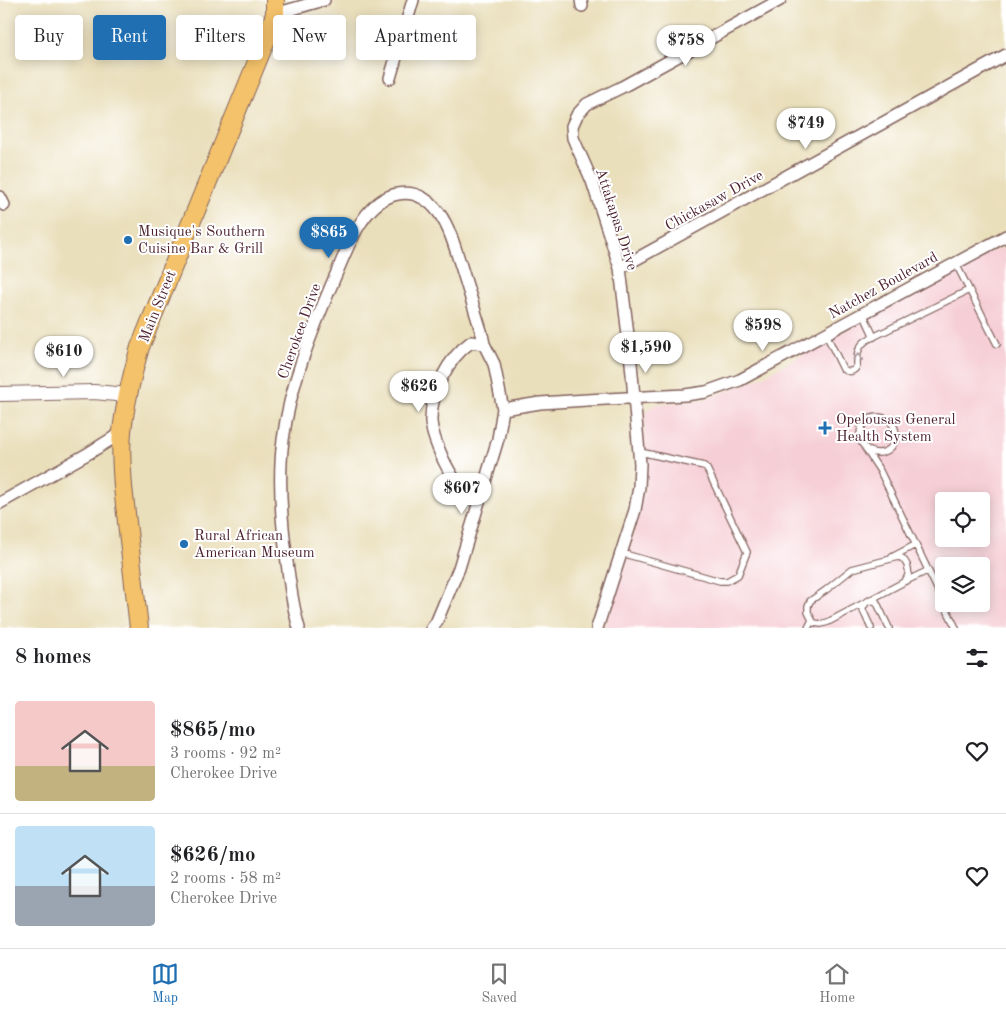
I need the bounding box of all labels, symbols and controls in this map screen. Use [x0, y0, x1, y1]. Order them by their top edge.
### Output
chip: Buy [15, 15, 83, 60]
chip: Rent [93, 15, 166, 60]
chip: Filters [176, 15, 263, 60]
chip: New [273, 15, 346, 60]
chip: Apartment [356, 15, 476, 60]
pin: $758 [656, 24, 716, 67]
text: $758 [667, 33, 705, 49]
pin: $749 [776, 108, 836, 150]
text: $749 [787, 116, 825, 132]
street label: Attakapas Drive [592, 166, 639, 273]
street label: Chickasaw Drive [663, 168, 766, 234]
pin: $865 [299, 216, 359, 259]
place label: Musique's Southern Cuisine Bar & Grill [138, 225, 265, 257]
text: $865 [310, 225, 348, 241]
marker: Musique's Southern Cuisine Bar & Grill [122, 234, 134, 246]
street label: Natchez Boulevard [827, 250, 941, 323]
street label: Main Street [137, 268, 180, 345]
street label: Cherokee Drive [276, 282, 325, 381]
pin: $598 [733, 310, 793, 352]
text: $598 [744, 318, 782, 334]
pin: $1,590 [605, 332, 687, 374]
pin: $610 [34, 336, 94, 378]
text: $1,590 [621, 340, 671, 356]
text: $610 [45, 344, 83, 360]
one-way arrow [852, 352, 863, 360]
pin: $626 [389, 370, 449, 413]
text: $626 [400, 379, 438, 395]
place label: Opelousas General Health System [836, 413, 956, 445]
marker: Opelousas General Health System [818, 421, 832, 435]
pin: $607 [432, 472, 492, 515]
text: $607 [443, 481, 481, 497]
map controls [935, 492, 990, 612]
button: locate [935, 492, 990, 547]
place label: Rural African American Museum [194, 529, 315, 561]
marker: Rural African American Museum [178, 538, 190, 550]
button: layers [935, 557, 990, 612]
icon: filters [963, 644, 991, 672]
text: 8 homes [15, 647, 91, 668]
text: $865/mo [170, 720, 256, 741]
icon: home [55, 721, 115, 781]
icon: heart [963, 737, 991, 765]
text: 3 rooms · 92 m² [170, 746, 281, 762]
text: Cherokee Drive [170, 766, 277, 782]
text: $626/mo [170, 845, 256, 866]
icon: home [55, 846, 115, 906]
icon: heart [963, 862, 991, 890]
text: 2 rooms · 58 m² [170, 871, 281, 887]
text: Cherokee Drive [170, 891, 277, 907]
tab: Map [151, 960, 179, 1007]
tab: Saved [481, 960, 517, 1007]
tab: Home [819, 960, 855, 1007]

